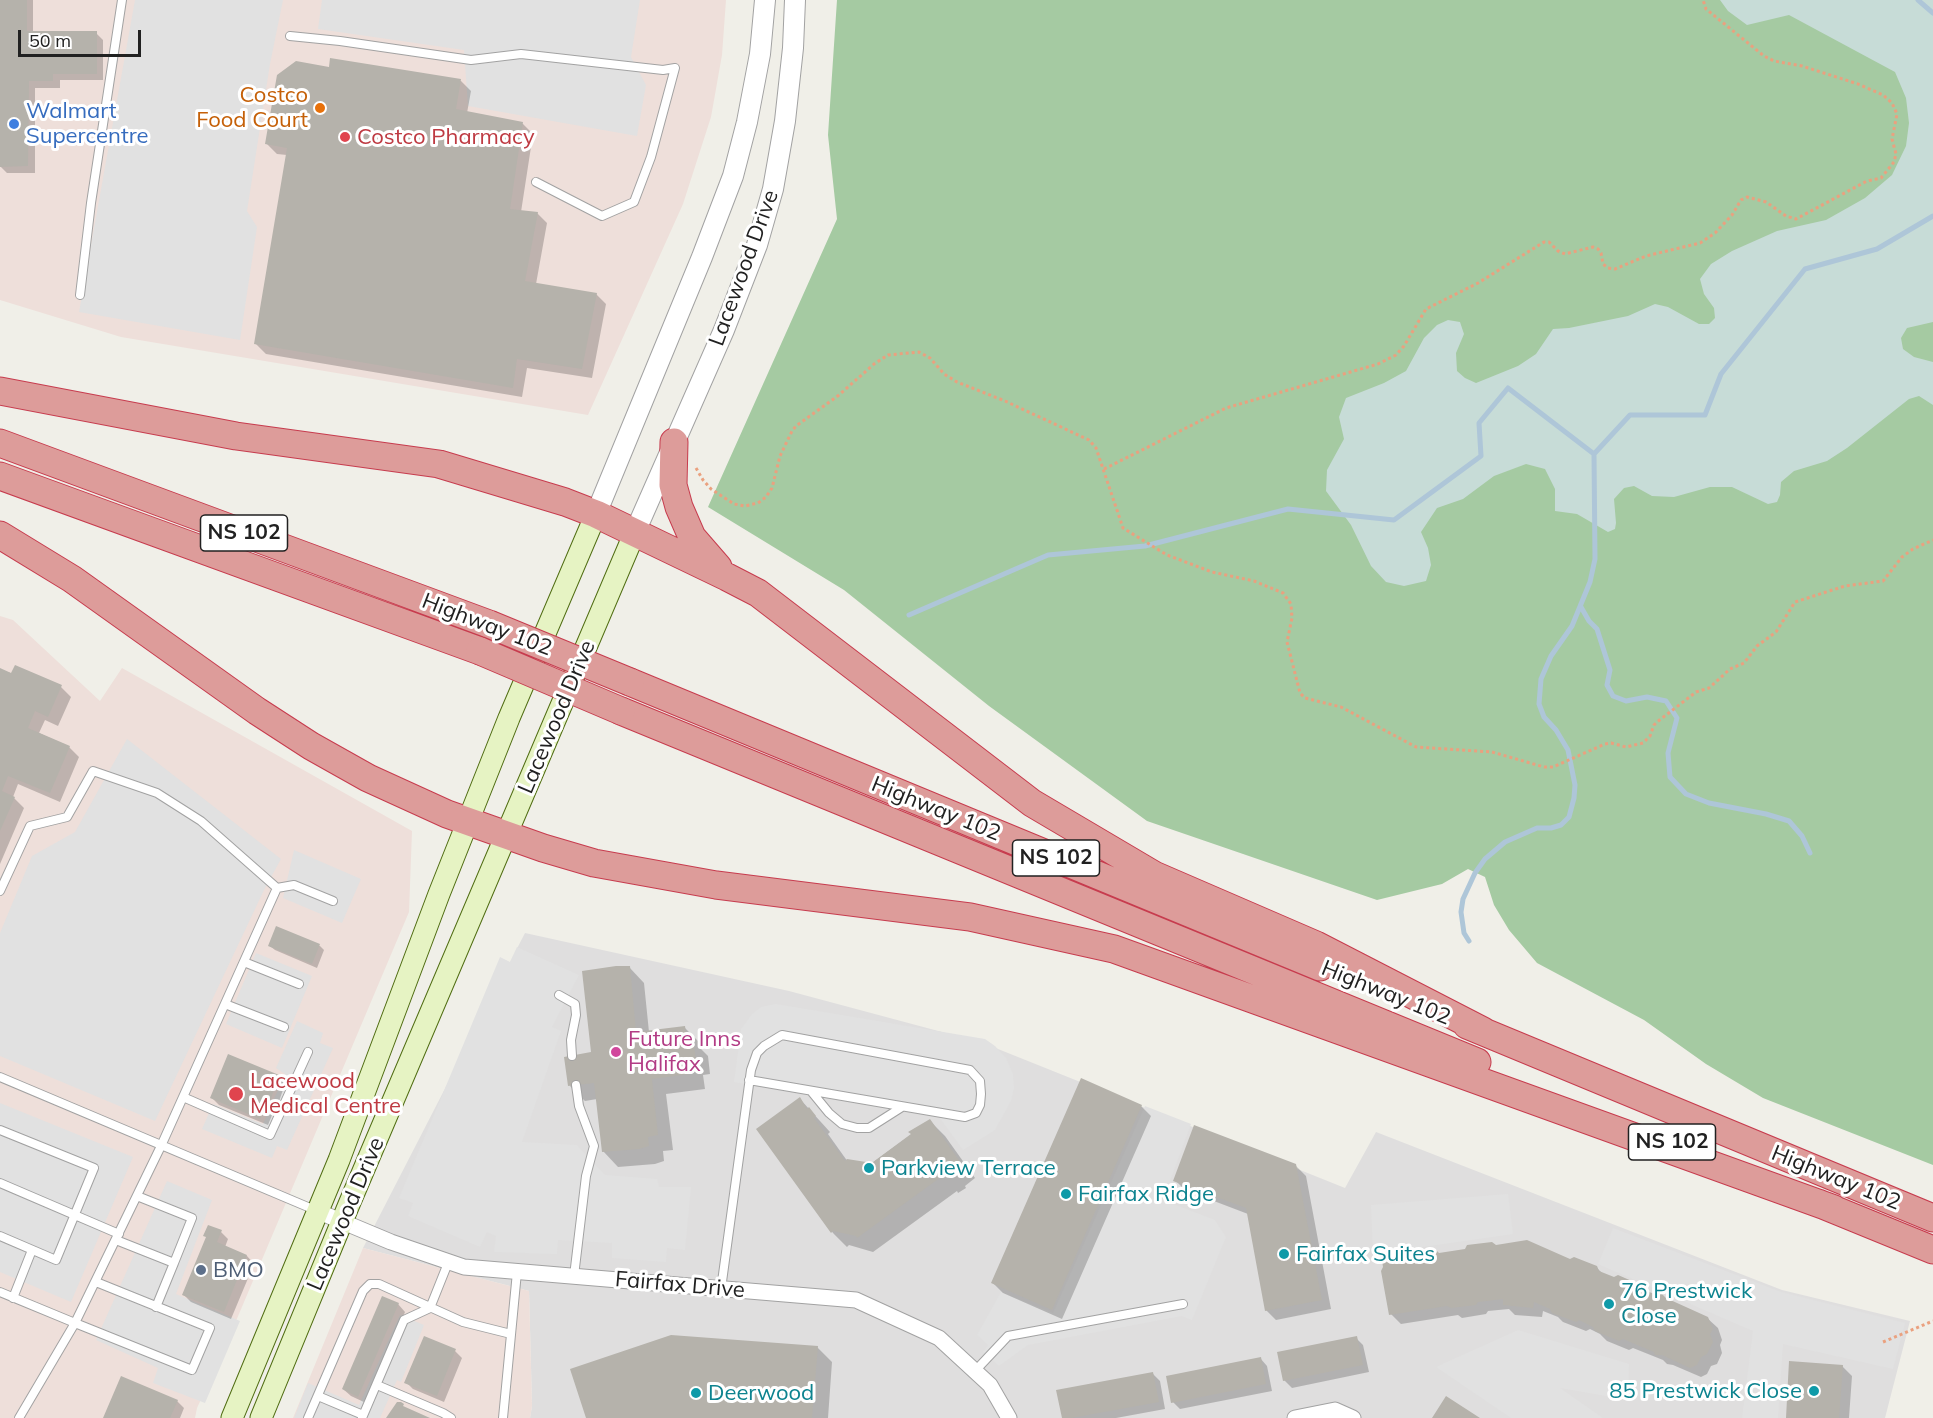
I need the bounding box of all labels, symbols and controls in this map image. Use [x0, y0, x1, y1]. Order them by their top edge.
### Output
scale bar [21, 18, 144, 56]
text: 50 m [29, 29, 71, 52]
place label: Costco Food Court [196, 82, 308, 134]
place label: Walmart Supercentre [26, 98, 148, 150]
marker: Costco Food Court [313, 101, 327, 115]
marker: Walmart Supercentre [7, 117, 21, 131]
place label: Costco Pharmacy [357, 124, 535, 150]
marker: Costco Pharmacy [338, 130, 352, 144]
street label: Lacewood Drive [704, 186, 784, 350]
road number: NS 102 [200, 515, 288, 551]
street label: Highway 102 [418, 588, 556, 662]
street label: Lacewood Drive [513, 636, 601, 798]
street label: Highway 102 [867, 771, 1005, 847]
road number: NS 102 [1012, 840, 1100, 876]
street label: Highway 102 [1317, 955, 1455, 1031]
place label: Future Inns Halifax [628, 1026, 741, 1078]
marker: Future Inns Halifax [609, 1045, 623, 1059]
place label: Lacewood Medical Centre [250, 1068, 401, 1120]
marker: Lacewood Medical Centre [227, 1085, 245, 1103]
road number: NS 102 [1628, 1124, 1716, 1160]
street label: Lacewood Drive [302, 1133, 390, 1295]
street label: Highway 102 [1767, 1140, 1905, 1216]
place label: Parkview Terrace [881, 1155, 1056, 1181]
marker: Parkview Terrace [862, 1161, 876, 1175]
place label: Fairfax Ridge [1078, 1181, 1214, 1207]
marker: Fairfax Ridge [1059, 1187, 1073, 1201]
place label: Fairfax Suites [1296, 1241, 1435, 1267]
marker: Fairfax Suites [1277, 1247, 1291, 1261]
place label: BMO [213, 1257, 264, 1283]
marker: BMO [194, 1263, 208, 1277]
street label: Fairfax Drive [614, 1266, 746, 1304]
place label: 76 Prestwick Close [1621, 1278, 1752, 1330]
marker: 76 Prestwick Close [1602, 1297, 1616, 1311]
place label: 85 Prestwick Close [1609, 1378, 1802, 1404]
place label: Deerwood [708, 1380, 814, 1406]
marker: 85 Prestwick Close [1807, 1384, 1821, 1398]
marker: Deerwood [689, 1386, 703, 1400]

